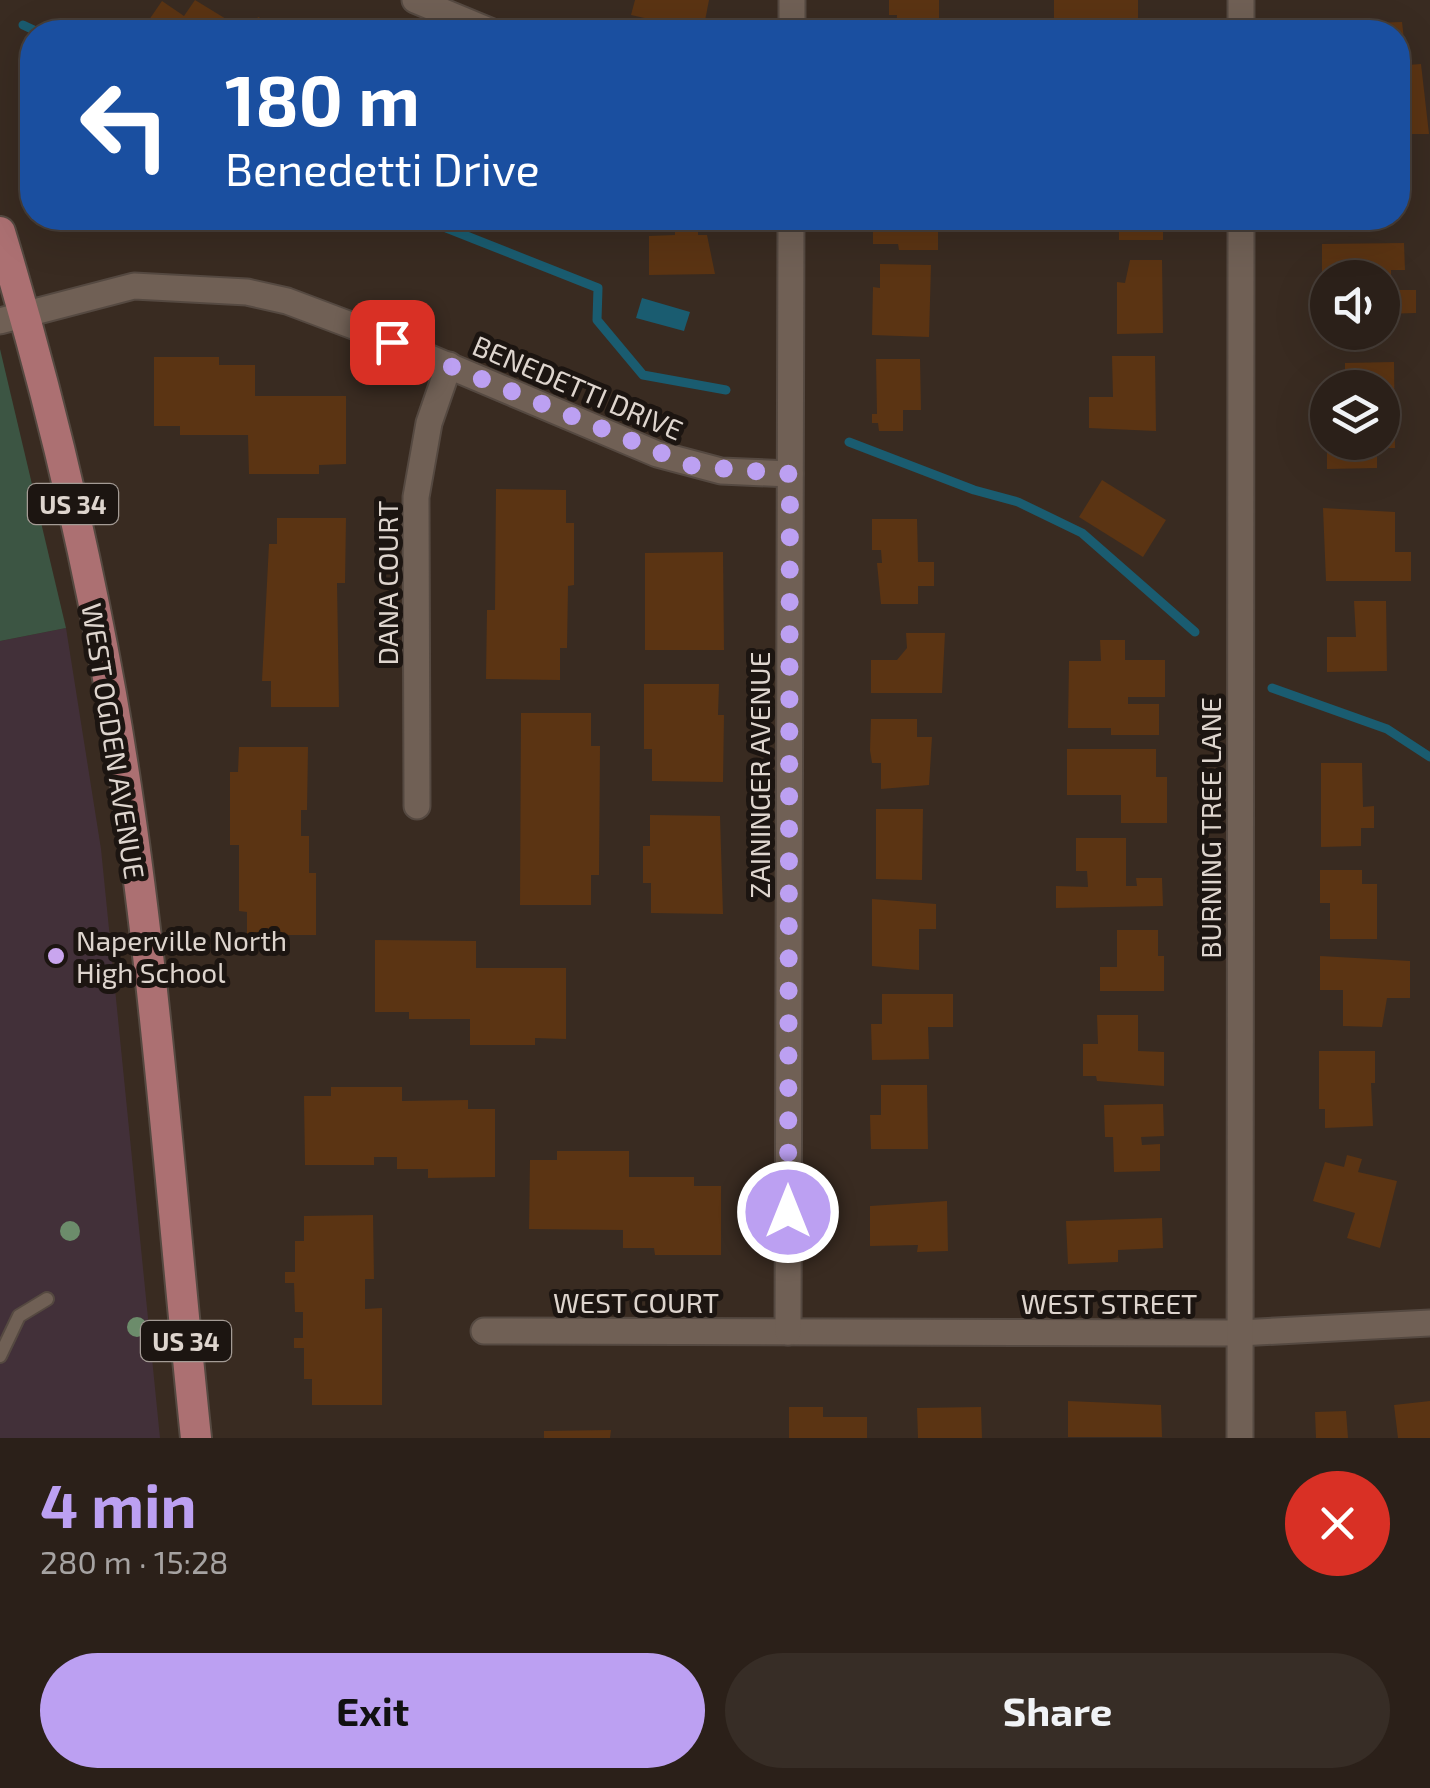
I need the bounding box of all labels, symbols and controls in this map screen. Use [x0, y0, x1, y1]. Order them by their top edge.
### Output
text: 180 m [225, 56, 420, 140]
icon: left [60, 60, 190, 190]
text: Benedetti Drive [225, 141, 540, 195]
map controls [1310, 260, 1400, 460]
button: sound [1310, 260, 1400, 350]
pin [350, 300, 435, 385]
icon: arrive [365, 315, 420, 370]
street label: BENEDETTI DRIVE [468, 327, 688, 447]
button: layers [1310, 370, 1400, 460]
road number: US 34 [28, 484, 118, 524]
street label: DANA COURT [370, 501, 404, 665]
street label: WEST OGDEN AVENUE [75, 601, 153, 881]
street label: ZAININGER AVENUE [742, 652, 776, 898]
street label: BURNING TREE LANE [1193, 697, 1227, 959]
place label: Naperville North High School [76, 923, 287, 989]
marker: Naperville North High School [45, 945, 67, 967]
position arrow [736, 1160, 840, 1264]
street label: WEST COURT [553, 1285, 719, 1319]
street label: WEST STREET [1021, 1286, 1197, 1320]
road number: US 34 [141, 1321, 231, 1361]
text: 4 min [40, 1468, 197, 1540]
button: close [1285, 1471, 1390, 1576]
text: 280 m · 15:28 [40, 1542, 229, 1580]
button: Exit [40, 1653, 705, 1768]
button: Share [725, 1653, 1390, 1768]

